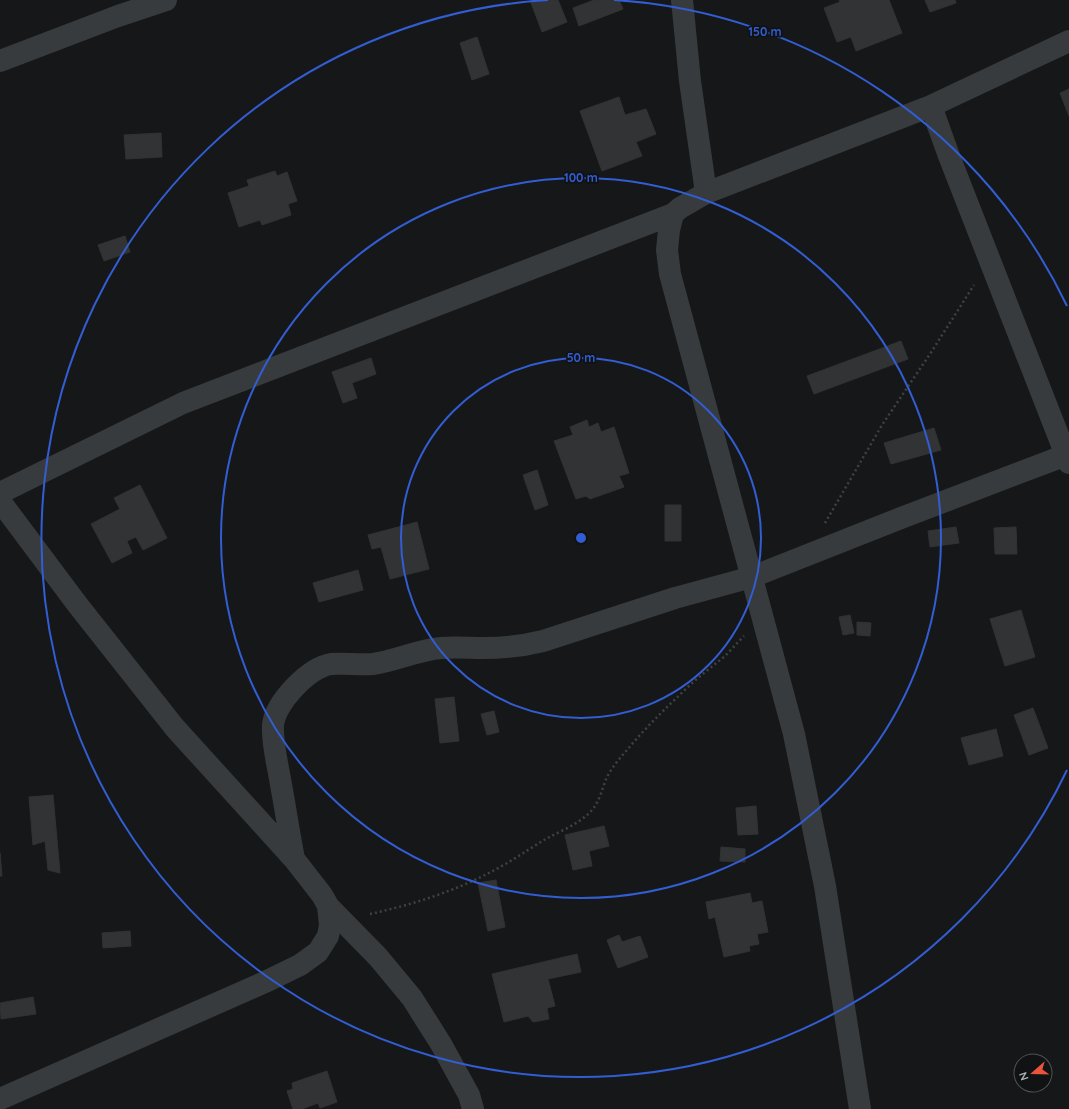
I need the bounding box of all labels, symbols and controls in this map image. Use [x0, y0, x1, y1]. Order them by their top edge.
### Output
text: 150 m [748, 24, 782, 39]
text: 100 m [564, 170, 598, 185]
text: 50 m [567, 350, 595, 365]
centre of rings [574, 531, 588, 545]
north arrow [1013, 1053, 1053, 1093]
text: N [1016, 1070, 1032, 1083]

